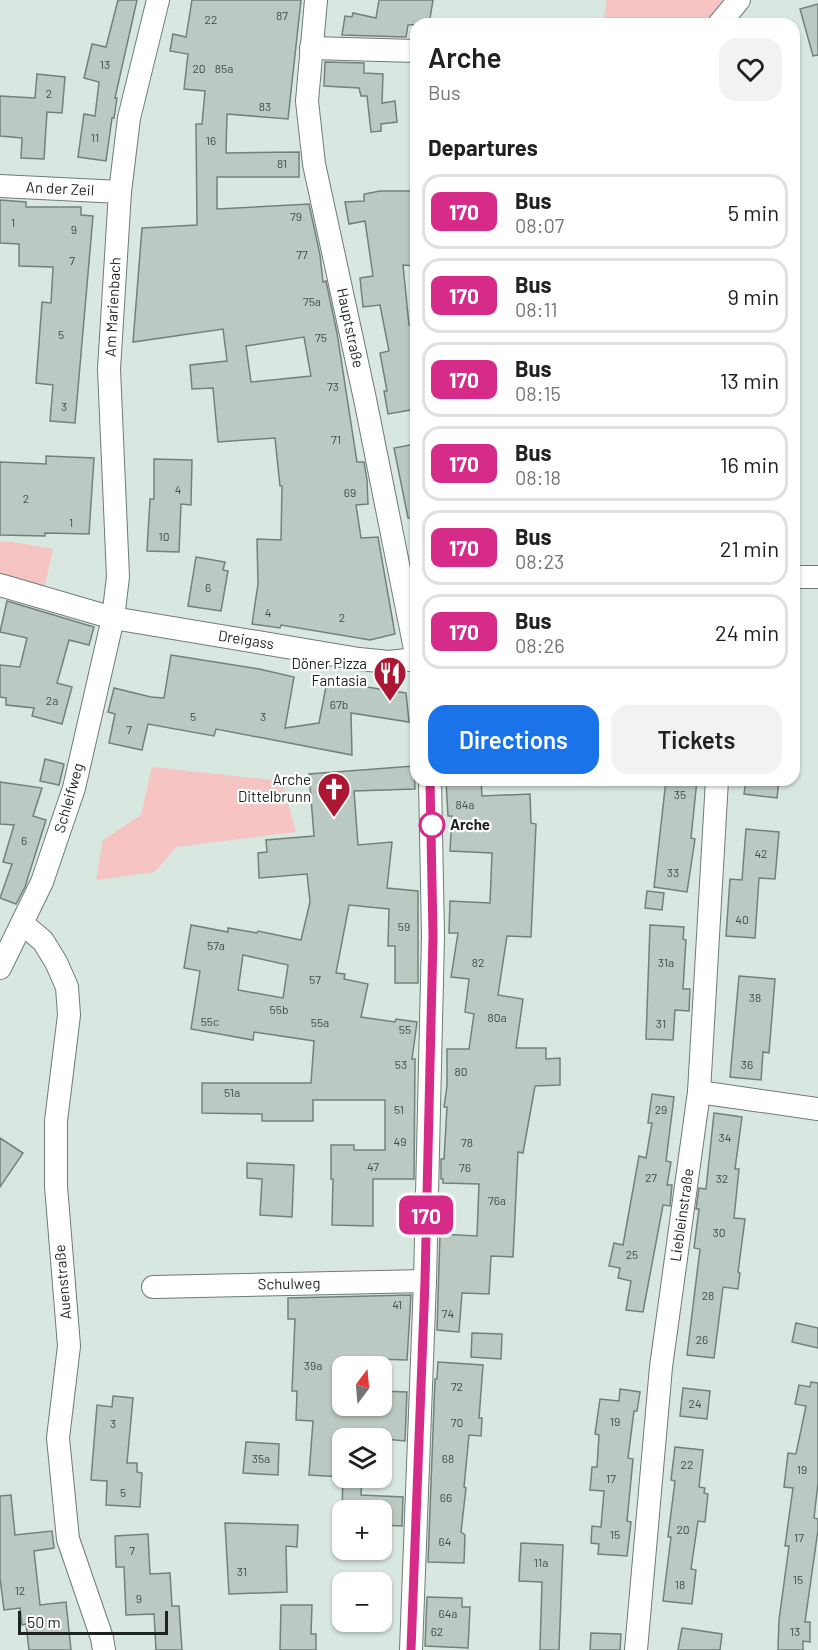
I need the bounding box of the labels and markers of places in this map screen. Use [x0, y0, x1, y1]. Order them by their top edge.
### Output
place label: Döner Pizza Fantasia [292, 654, 367, 689]
restaurant icon: Döner Pizza Fantasia [372, 655, 408, 702]
place label: Arche Dittelbrunn [238, 770, 311, 805]
church icon: Arche Dittelbrunn [316, 771, 352, 818]
marker: Arche [419, 812, 445, 838]
place label: Arche [450, 815, 490, 833]

